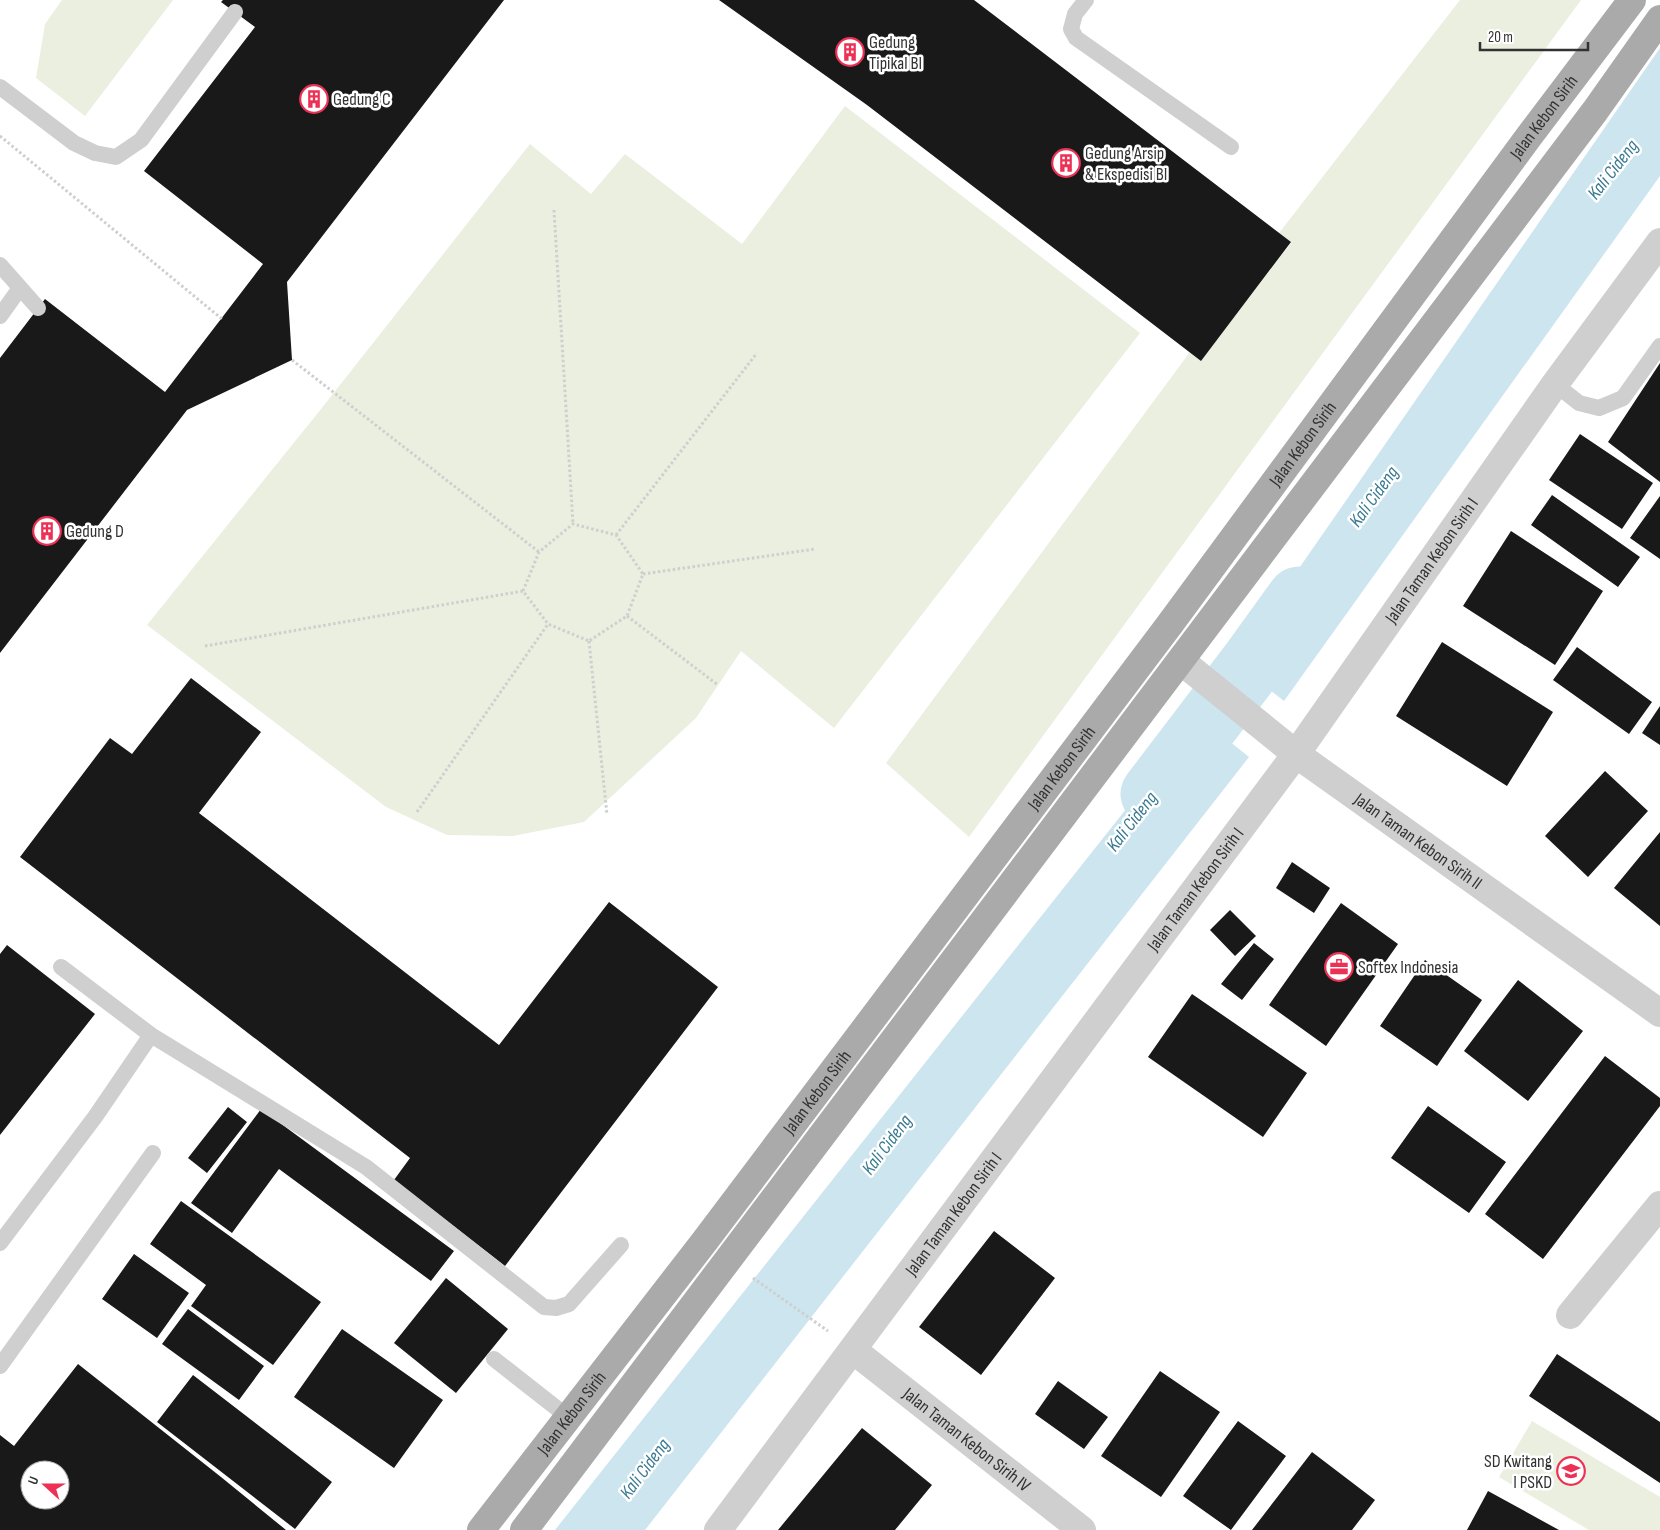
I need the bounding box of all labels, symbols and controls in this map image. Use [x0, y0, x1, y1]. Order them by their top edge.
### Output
scale bar [1480, 20, 1588, 52]
text: 20 m [1488, 28, 1513, 47]
place label: Gedung Tipikal BI [869, 32, 922, 74]
building icon: Gedung Tipikal BI [835, 37, 865, 67]
street label: Jalan Kebon Sirih [1505, 71, 1582, 164]
building icon: Gedung C [299, 84, 329, 114]
place label: Gedung C [333, 89, 391, 110]
water label: Kali Cideng [1583, 135, 1644, 204]
place label: Gedung Arsip & Ekspedisi BI [1085, 143, 1167, 185]
building icon: Gedung Arsip & Ekspedisi BI [1051, 148, 1081, 178]
street label: Jalan Kebon Sirih [1264, 398, 1341, 491]
water label: Kali Cideng [1344, 462, 1404, 532]
street label: Jalan Taman Kebon Sirih I [1380, 494, 1483, 628]
building icon: Gedung D [32, 516, 62, 546]
place label: Gedung D [66, 521, 124, 542]
street label: Jalan Kebon Sirih [1023, 722, 1100, 815]
water label: Kali Cideng [1102, 787, 1163, 856]
street label: Jalan Taman Kebon Sirih II [1349, 788, 1486, 894]
street label: Jalan Taman Kebon Sirih I [1142, 824, 1248, 956]
office icon: Softex Indonesia [1324, 952, 1354, 982]
place label: Softex Indonesia [1358, 957, 1458, 978]
street label: Jalan Kebon Sirih [778, 1046, 856, 1139]
water label: Kali Cideng [857, 1110, 917, 1180]
street label: Jalan Taman Kebon Sirih I [900, 1149, 1006, 1281]
street label: Jalan Kebon Sirih [533, 1368, 611, 1460]
street label: Jalan Taman Kebon Sirih IV [898, 1383, 1035, 1497]
water label: Kali Cideng [615, 1434, 675, 1504]
place label: SD Kwitang I PSKD [1484, 1451, 1552, 1493]
school or university icon: SD Kwitang I PSKD [1556, 1456, 1586, 1486]
north arrow [20, 1460, 70, 1510]
text: U [24, 1474, 43, 1487]

